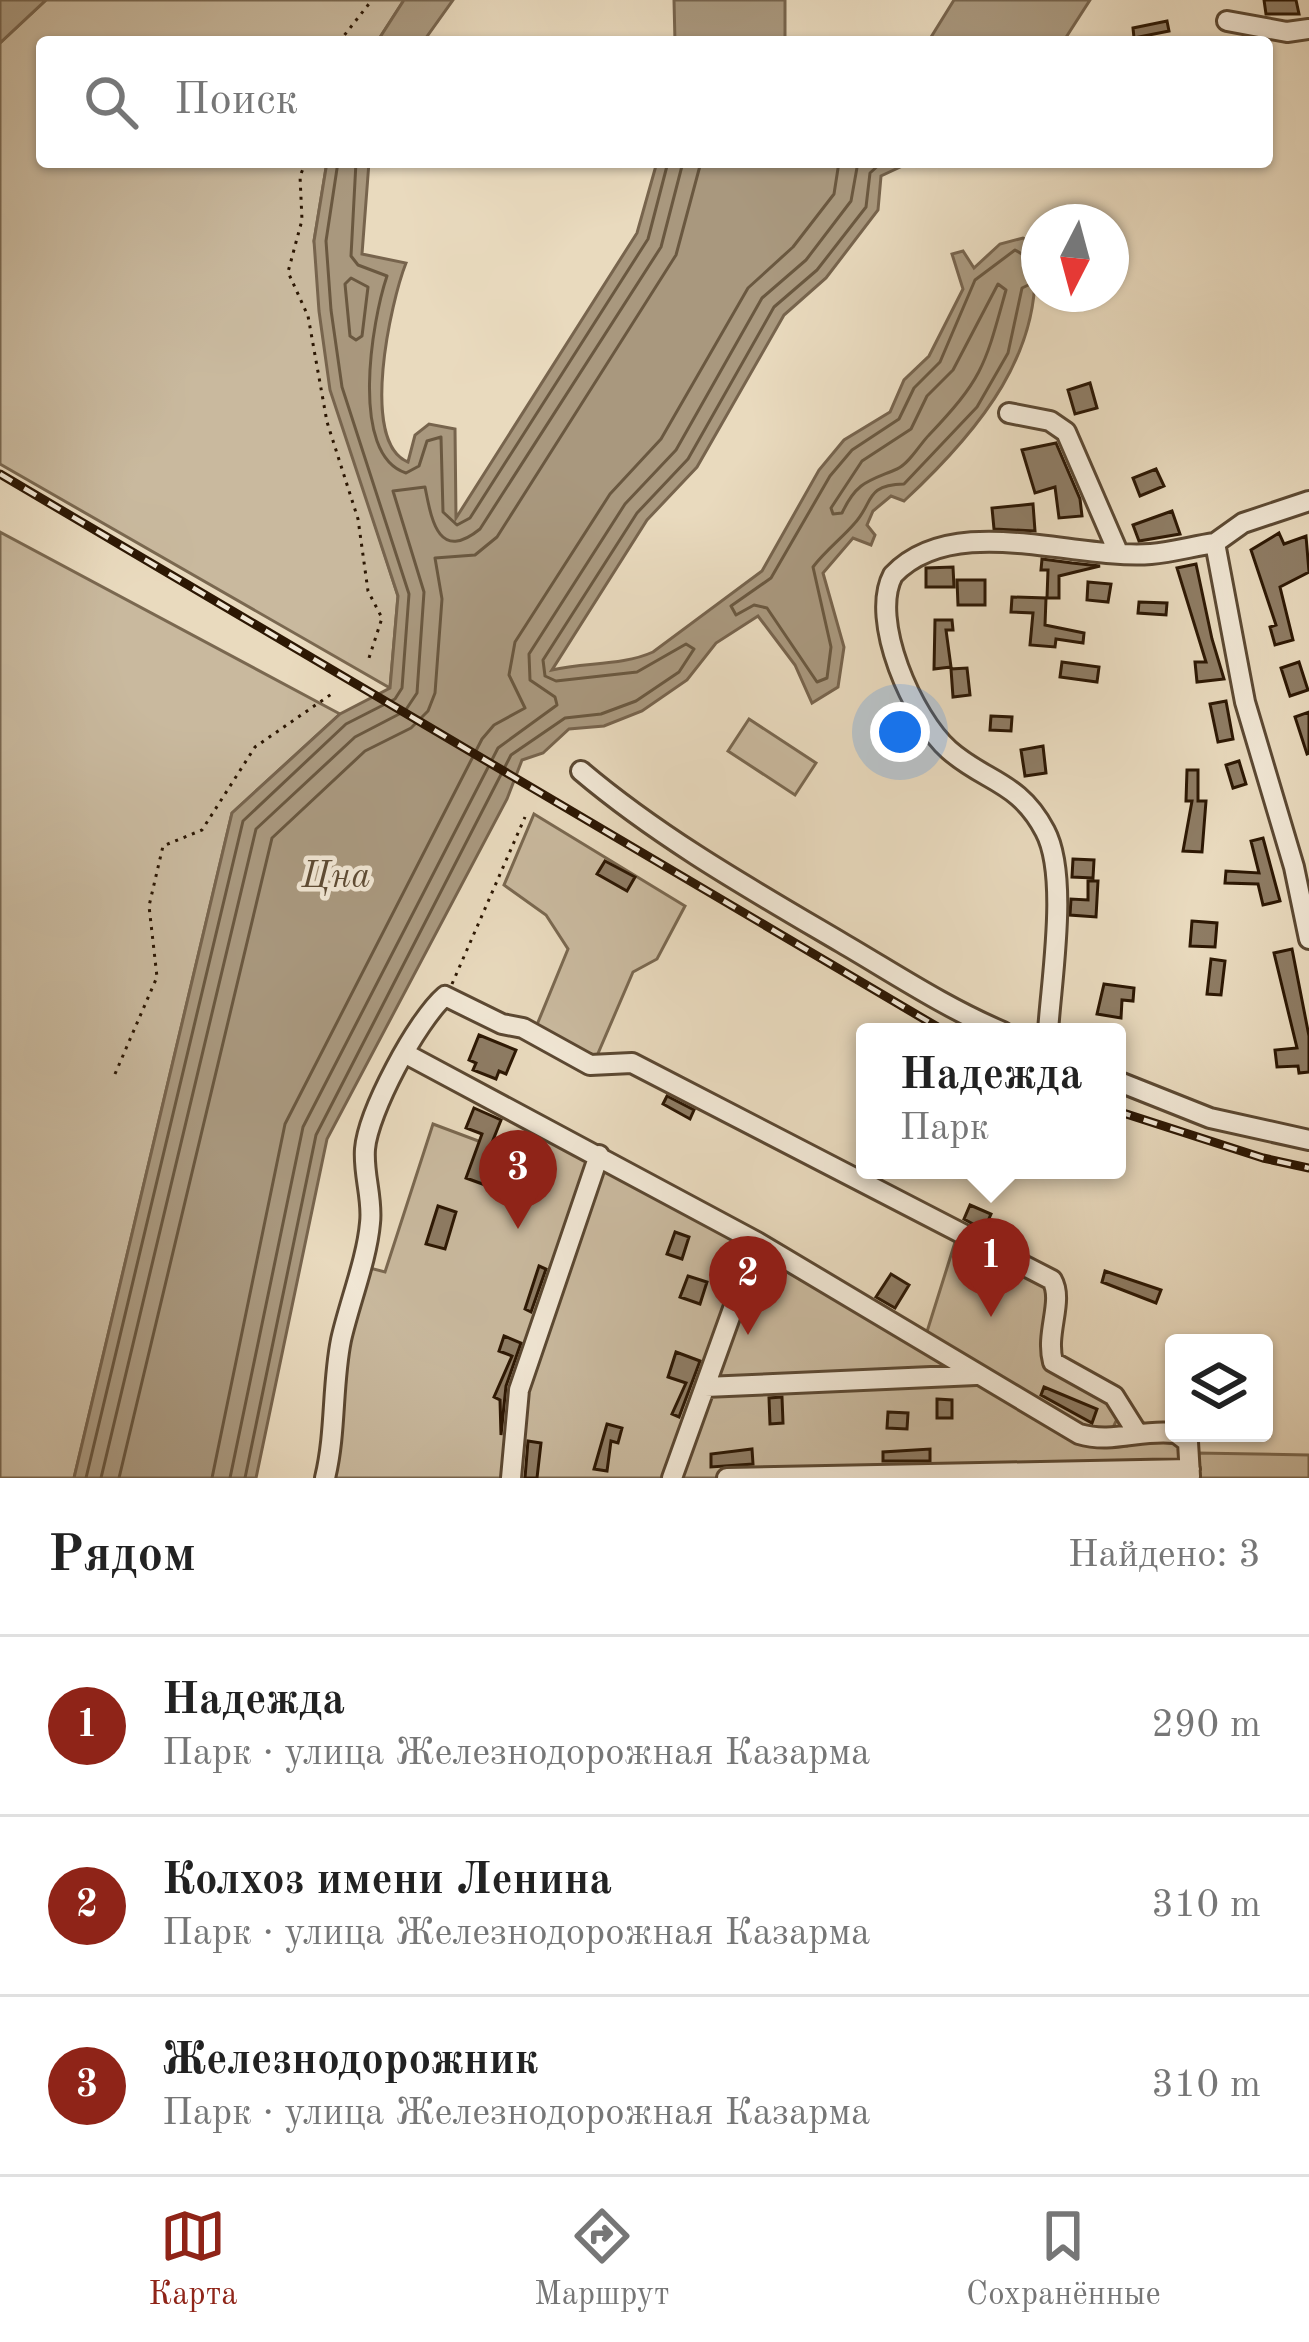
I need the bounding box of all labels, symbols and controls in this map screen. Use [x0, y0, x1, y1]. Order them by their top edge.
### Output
search box [36, 36, 1273, 168]
icon: search [78, 69, 144, 135]
text: Поиск [174, 79, 298, 124]
north arrow [1021, 204, 1129, 312]
your location [870, 702, 930, 762]
water label: Цна [301, 860, 370, 896]
popup [856, 1023, 1126, 1179]
text: Надежда [899, 1054, 1083, 1099]
text: Парк [899, 1109, 989, 1148]
pin: 3 [479, 1130, 557, 1229]
pin: 1 [952, 1218, 1030, 1317]
pin: 2 [709, 1236, 787, 1335]
map controls [1165, 1334, 1273, 1442]
button: layers [1165, 1334, 1273, 1442]
text: Рядом [48, 1531, 196, 1582]
text: Найдено: 3 [1068, 1536, 1261, 1575]
text: Надежда [162, 1679, 345, 1724]
text: 1 [76, 1706, 98, 1745]
text: 290 m [1151, 1706, 1261, 1745]
text: Парк · улица Железнодорожная Казарма [162, 1734, 870, 1773]
text: Колхоз имени Ленина [162, 1859, 612, 1904]
text: 2 [76, 1886, 98, 1925]
text: 310 m [1151, 1886, 1261, 1925]
text: Парк · улица Железнодорожная Казарма [162, 1914, 870, 1953]
text: Железнодорожник [162, 2039, 538, 2084]
text: 3 [76, 2066, 98, 2105]
text: 310 m [1151, 2066, 1261, 2105]
text: Парк · улица Железнодорожная Казарма [162, 2094, 870, 2133]
tab: Карта [148, 2203, 238, 2316]
tab: Маршрут [534, 2203, 670, 2316]
tab: Сохранённые [966, 2203, 1161, 2316]

